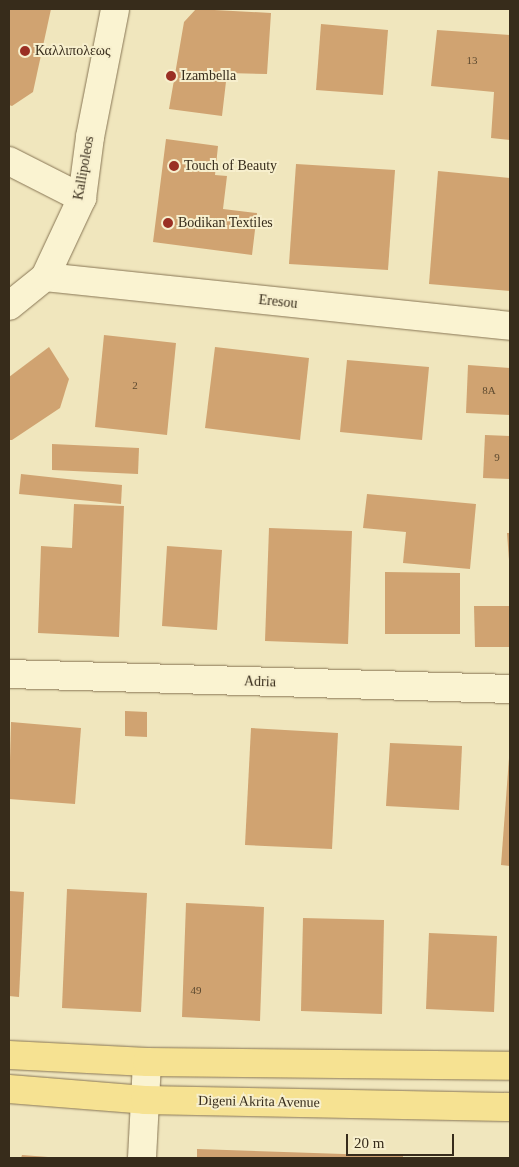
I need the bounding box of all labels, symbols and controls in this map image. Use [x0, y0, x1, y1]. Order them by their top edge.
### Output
place label: Καλλιπολεως [35, 43, 111, 59]
marker: Καλλιπολεως [19, 45, 31, 57]
house number: 13 [467, 53, 478, 67]
place label: Izambella [181, 68, 236, 84]
marker: Izambella [165, 70, 177, 82]
street label: Kallipoleos [70, 135, 98, 201]
place label: Touch of Beauty [184, 158, 277, 174]
marker: Touch of Beauty [168, 160, 180, 172]
place label: Bodikan Textiles [178, 215, 273, 231]
marker: Bodikan Textiles [162, 217, 174, 229]
street label: Eresou [258, 292, 298, 312]
house number: 2 [132, 378, 138, 392]
house number: 8A [482, 383, 496, 397]
house number: 9 [494, 450, 500, 464]
street label: Adria [244, 673, 276, 691]
house number: 49 [190, 983, 202, 997]
street label: Digeni Akrita Avenue [197, 1093, 321, 1111]
scale bar [349, 1124, 456, 1156]
text: 20 m [354, 1135, 384, 1151]

